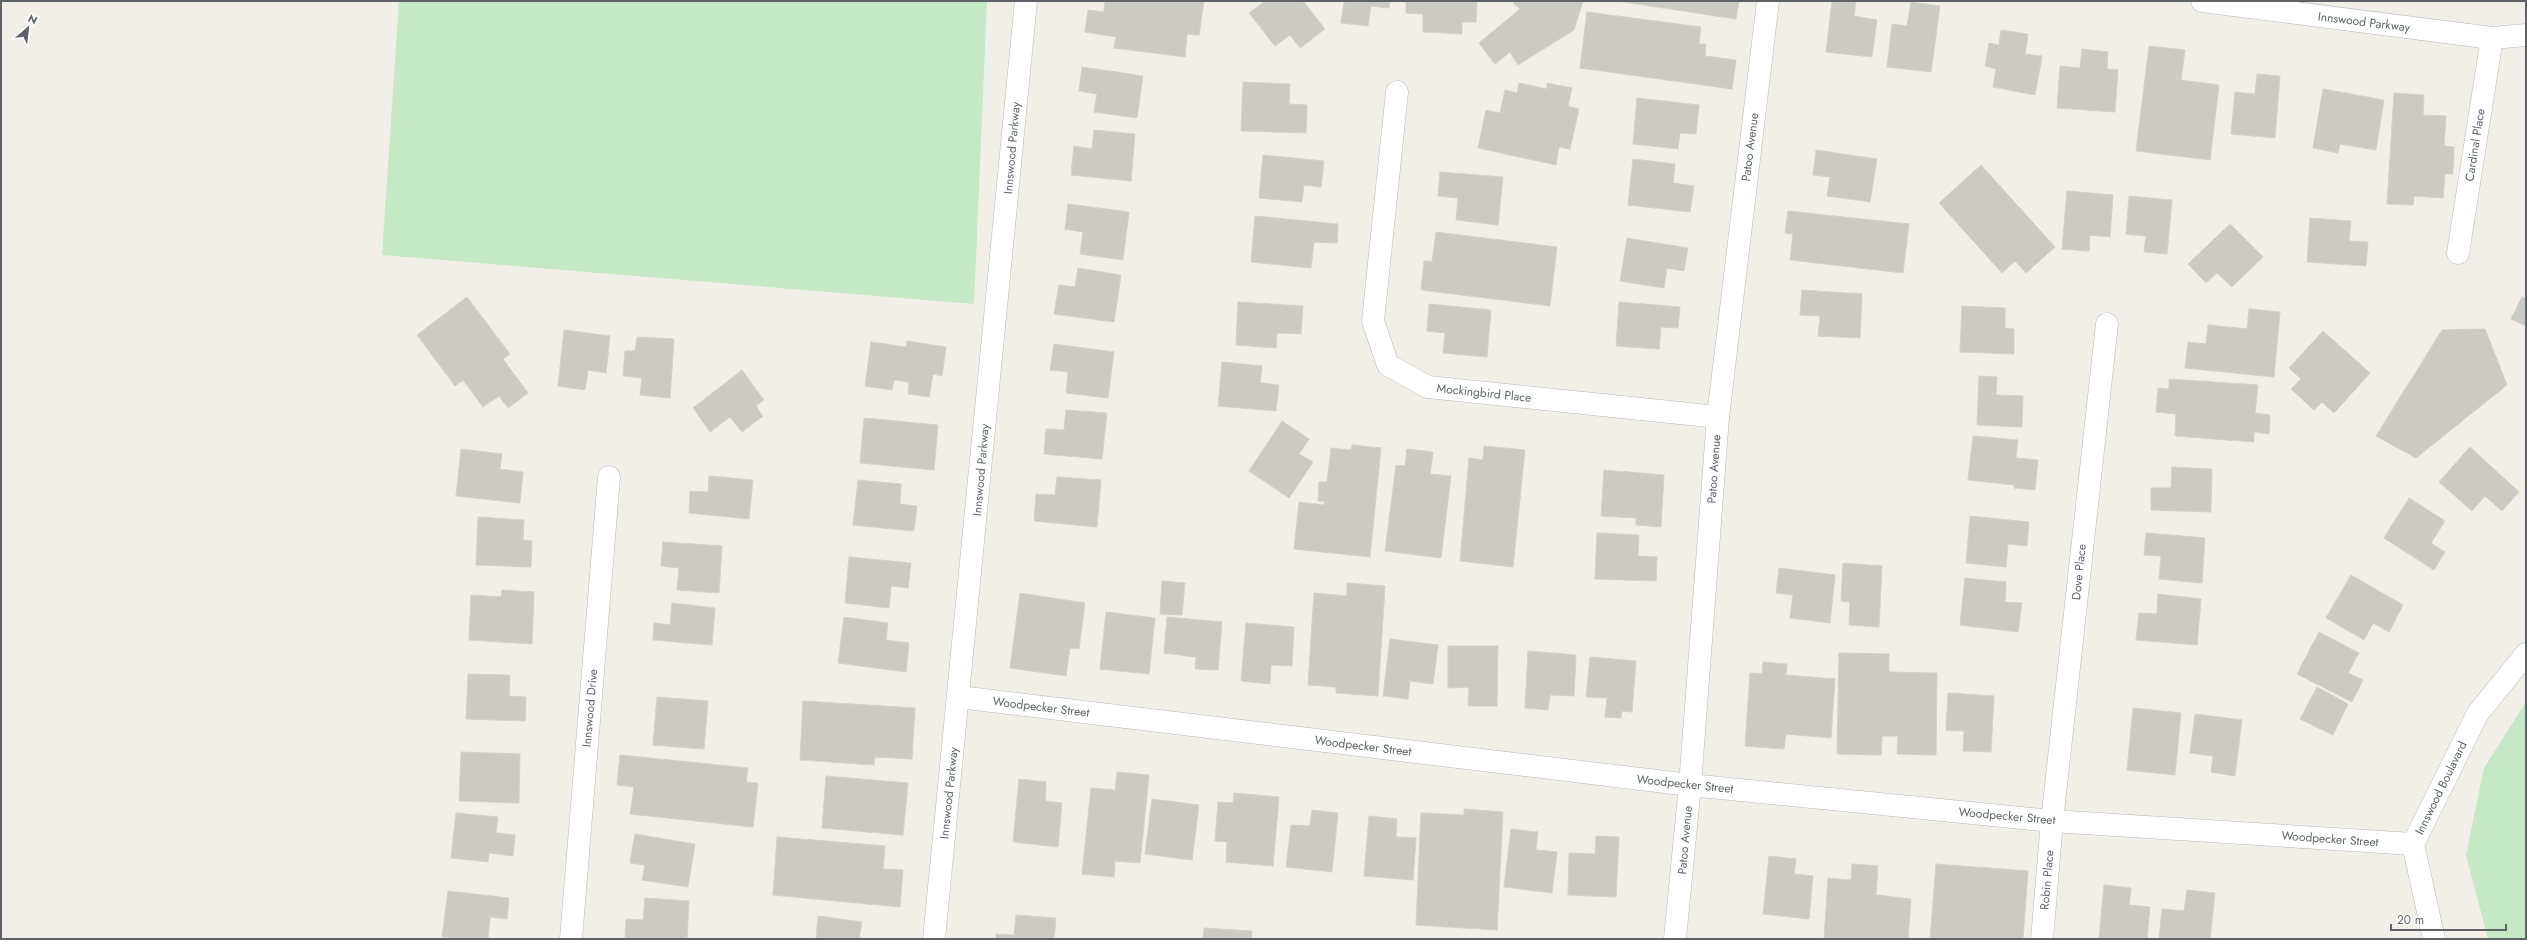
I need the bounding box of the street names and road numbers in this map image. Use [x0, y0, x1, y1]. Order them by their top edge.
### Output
street label: Innswood Parkway [2317, 7, 2412, 37]
street label: Innswood Parkway [999, 100, 1025, 195]
street label: Cardinal Place [2460, 107, 2490, 183]
street label: Patoo Avenue [1737, 112, 1763, 182]
street label: Mockingbird Place [1436, 379, 1532, 407]
street label: Innswood Parkway [968, 422, 994, 517]
street label: Patoo Avenue [1703, 434, 1725, 504]
street label: Dove Place [2067, 543, 2091, 601]
street label: Innswood Drive [578, 668, 602, 748]
street label: Woodpecker Street [992, 692, 1090, 722]
street label: Woodpecker Street [1314, 731, 1412, 761]
street label: Innswood Boulavard [2411, 738, 2471, 838]
street label: Innswood Parkway [935, 745, 963, 840]
street label: Woodpecker Street [1636, 770, 1734, 798]
street label: Woodpecker Street [1958, 803, 2056, 829]
street label: Patoo Avenue [1673, 805, 1697, 875]
street label: Woodpecker Street [2281, 827, 2379, 851]
street label: Robin Place [2035, 849, 2059, 911]

